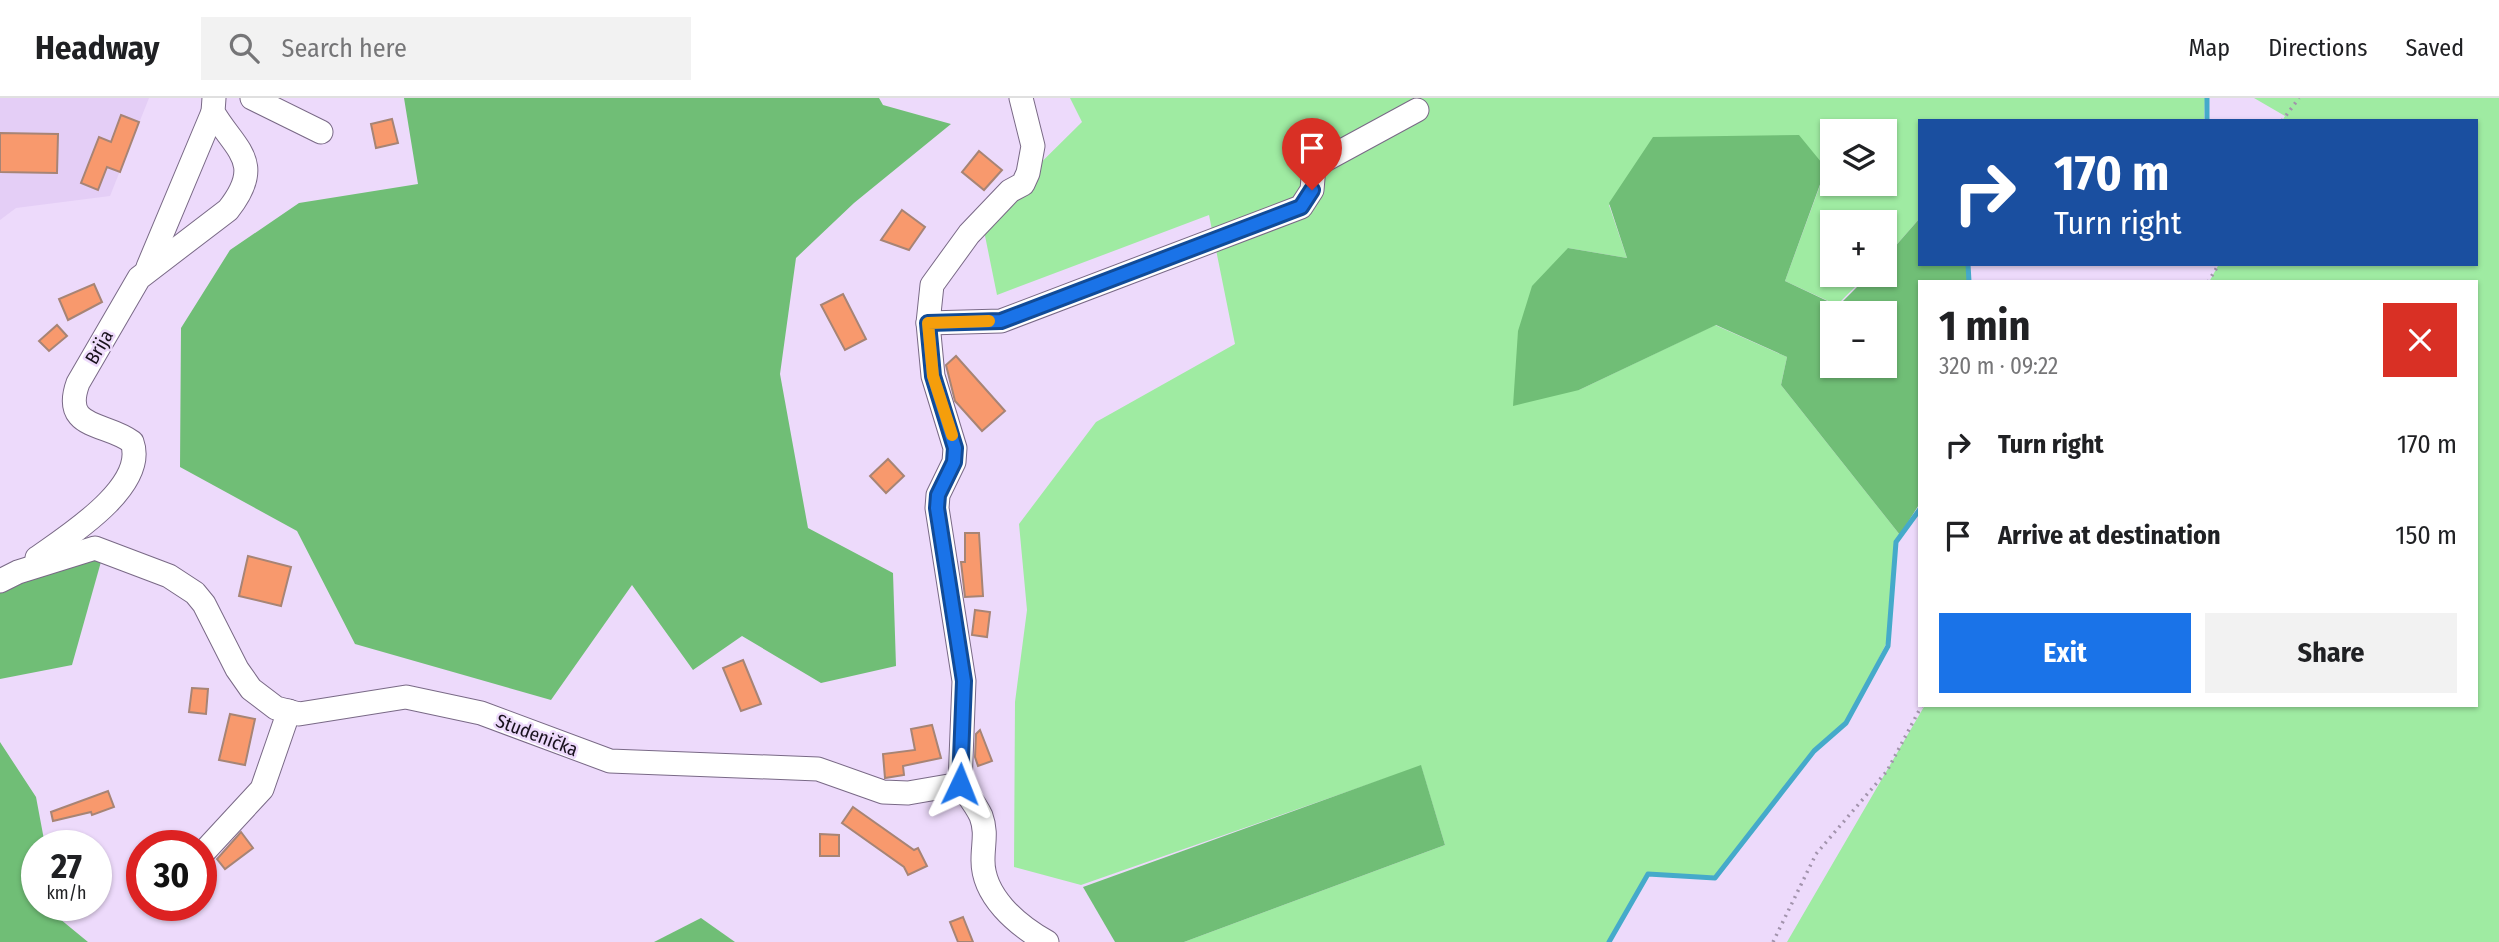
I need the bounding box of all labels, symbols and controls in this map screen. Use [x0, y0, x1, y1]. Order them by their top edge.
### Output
search box [201, 17, 691, 80]
text: Headway [35, 28, 159, 68]
icon: search [225, 29, 263, 67]
text: Search here [281, 33, 407, 64]
text: Map [2189, 34, 2230, 62]
text: Directions [2268, 34, 2367, 62]
text: Saved [2405, 34, 2464, 62]
pin [1282, 118, 1342, 190]
map controls [1820, 119, 1897, 378]
button: layers [1820, 119, 1897, 196]
icon: arrive [1293, 129, 1331, 167]
text: 170 m [2054, 144, 2170, 203]
icon: right [1939, 147, 2030, 238]
text: Turn right [2054, 204, 2181, 242]
button: + [1820, 210, 1897, 287]
button: − [1820, 301, 1897, 378]
text: 1 min [1939, 301, 2030, 351]
button: close [2383, 303, 2457, 377]
street label: Brija [80, 326, 118, 368]
text: 320 m · 09:22 [1939, 352, 2058, 380]
icon: right [1939, 426, 1977, 464]
text: Turn right [1998, 429, 2104, 460]
text: 170 m [2397, 429, 2457, 460]
icon: arrive [1939, 517, 1977, 555]
text: Arrive at destination [1998, 520, 2221, 551]
text: 150 m [2395, 520, 2457, 551]
button: Exit [1939, 613, 2191, 693]
button: Share [2205, 613, 2457, 693]
street label: Studenička [493, 709, 581, 761]
position arrow [923, 747, 997, 821]
speed limit sign: 30 [126, 830, 217, 921]
text: 27 [51, 845, 82, 887]
text: km/h [46, 882, 87, 904]

